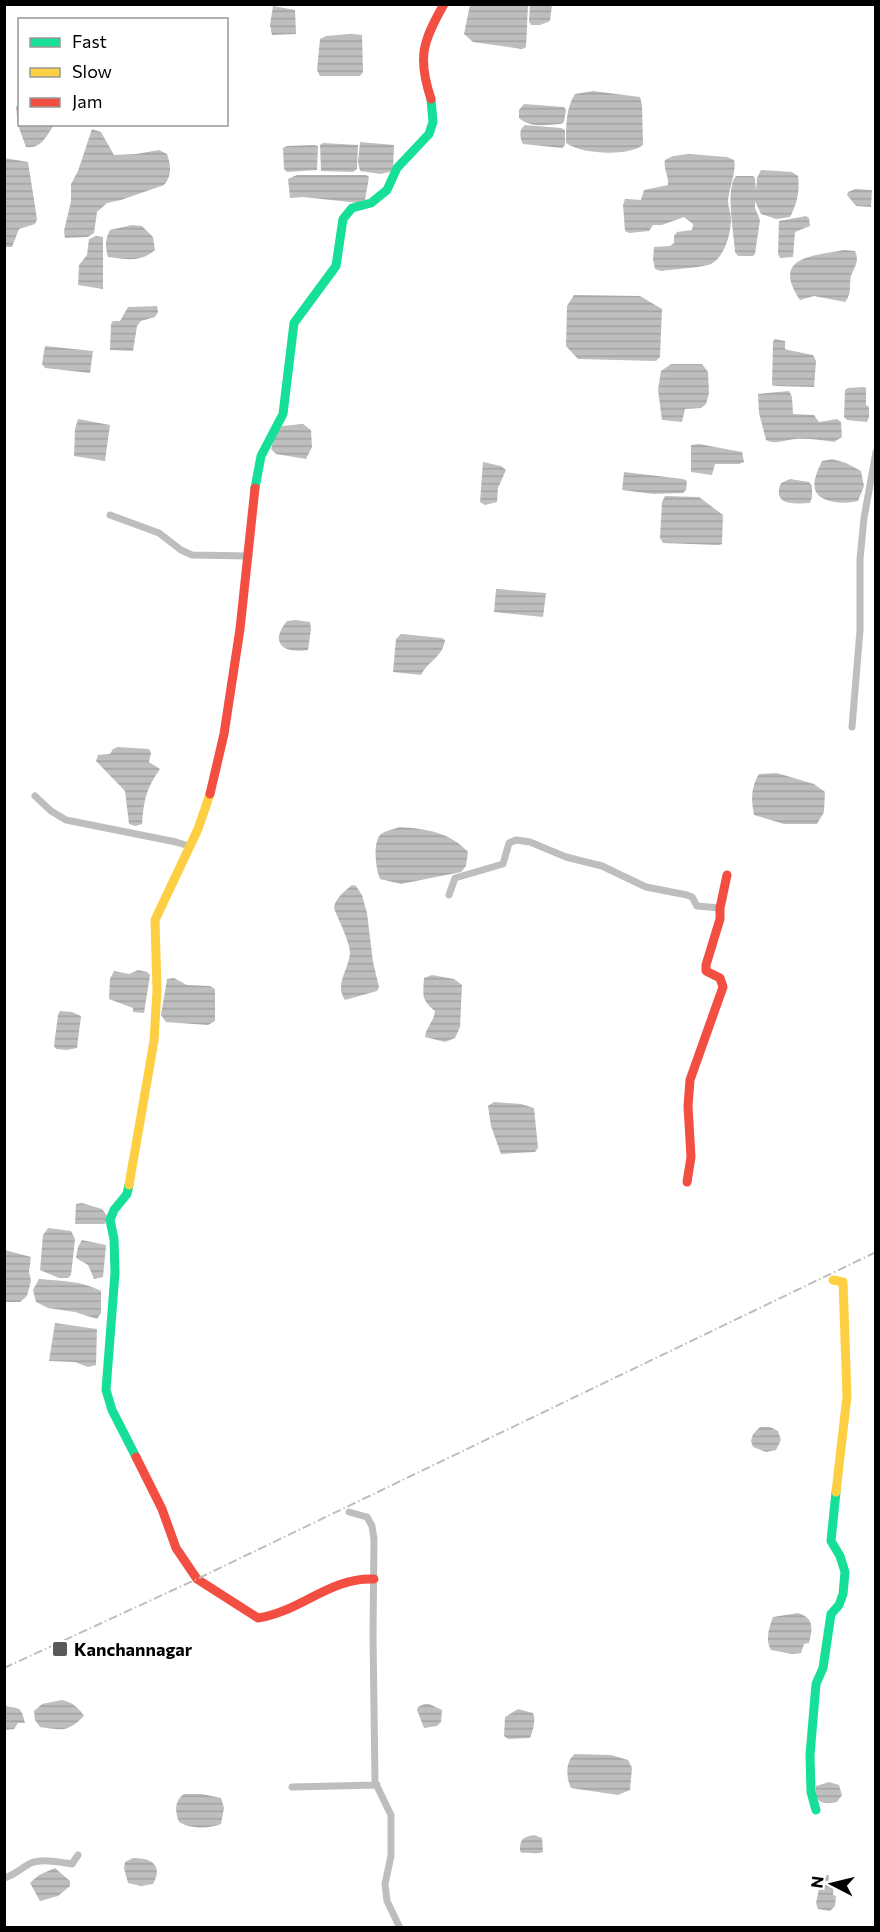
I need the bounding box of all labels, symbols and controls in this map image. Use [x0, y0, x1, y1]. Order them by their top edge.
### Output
legend [18, 18, 228, 126]
text: Fast [72, 30, 107, 52]
text: Slow [72, 60, 112, 82]
text: Jam [72, 90, 102, 112]
place label: Kanchannagar [74, 1638, 193, 1660]
marker: Kanchannagar [51, 1640, 69, 1658]
north arrow [802, 1854, 862, 1914]
text: N [806, 1875, 827, 1889]

